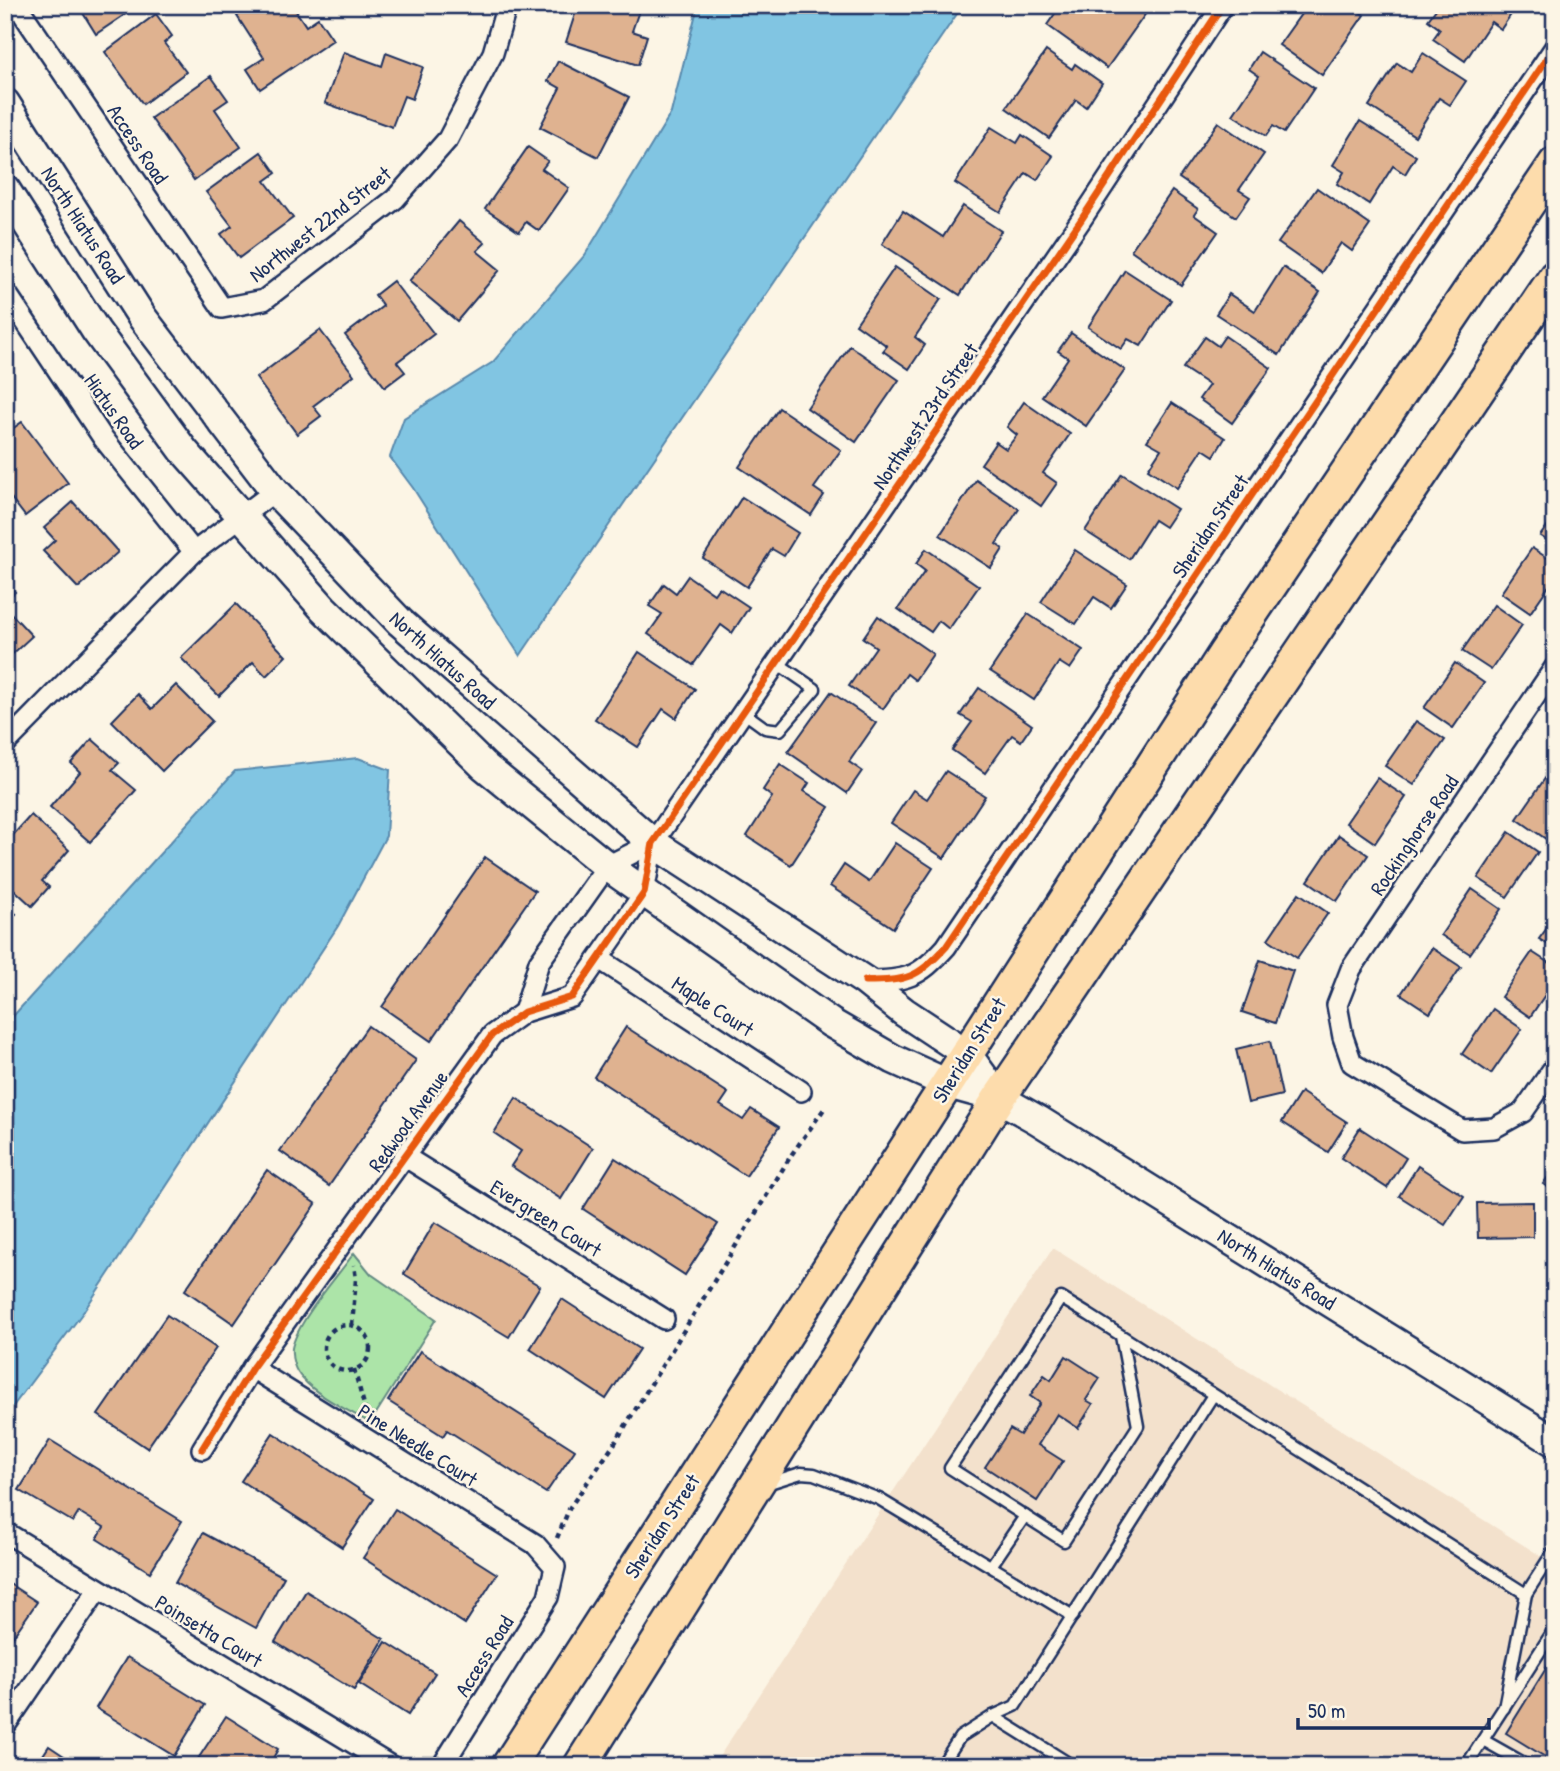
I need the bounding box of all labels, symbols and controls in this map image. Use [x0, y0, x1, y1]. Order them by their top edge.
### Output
street label: Access Road [101, 98, 175, 190]
street label: Northwest 22nd Street [243, 159, 398, 289]
street label: North Hiatus Road [34, 161, 132, 289]
street label: Northwest 23rd Street [865, 336, 985, 495]
street label: Hiatus Road [78, 368, 150, 454]
street label: Sheridan Street [1165, 468, 1256, 584]
street label: North Hiatus Road [383, 604, 503, 716]
street label: Rockinghorse Road [1363, 769, 1465, 901]
street label: Maple Court [666, 969, 760, 1044]
street label: Sheridan Street [925, 991, 1013, 1108]
street label: Redwood Avenue [361, 1064, 455, 1178]
street label: Evergreen Court [485, 1172, 608, 1264]
street label: North Hiatus Road [1212, 1221, 1342, 1317]
street label: Pine Needle Court [353, 1397, 484, 1494]
street label: Sheridan Street [617, 1467, 707, 1584]
street label: Poinsetta Court [150, 1588, 269, 1675]
street label: Access Road [448, 1610, 520, 1702]
scale bar [1298, 1687, 1488, 1731]
text: 50 m [1308, 1696, 1345, 1725]

